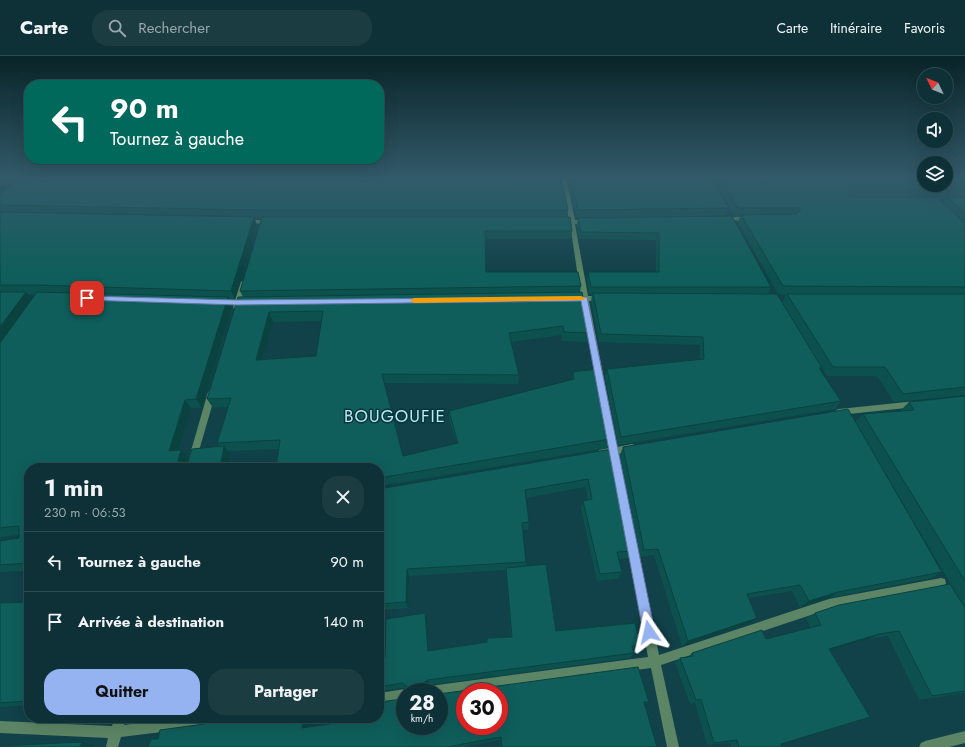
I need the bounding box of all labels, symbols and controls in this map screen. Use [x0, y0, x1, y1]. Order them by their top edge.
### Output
search box [92, 10, 372, 46]
text: Carte [20, 14, 68, 41]
icon: search [106, 17, 128, 39]
text: Rechercher [138, 17, 210, 39]
text: Carte [776, 18, 808, 38]
text: Itinéraire [830, 18, 882, 38]
text: Favoris [904, 18, 945, 38]
north arrow [917, 68, 953, 104]
map controls [917, 68, 953, 192]
text: 90 m [110, 88, 179, 129]
icon: left [44, 96, 96, 148]
button: sound [917, 112, 953, 148]
text: Tournez à gauche [110, 126, 244, 152]
button: layers [917, 156, 953, 192]
pin [70, 281, 104, 315]
icon: arrive [76, 287, 98, 309]
district label: BOUGOUFIE [344, 404, 446, 428]
text: 1 min [44, 470, 104, 505]
button: close [322, 476, 364, 518]
text: 230 m · 06:53 [44, 503, 126, 522]
icon: left [44, 551, 66, 573]
text: Tournez à gauche [78, 551, 201, 573]
text: 90 m [330, 551, 364, 573]
icon: arrive [44, 611, 66, 633]
text: Arrivée à destination [78, 611, 224, 633]
text: 140 m [323, 611, 364, 633]
position arrow [628, 611, 670, 653]
button: Quitter [44, 669, 200, 715]
button: Partager [208, 669, 364, 715]
speed limit sign: 30 [456, 683, 508, 735]
text: 28 [409, 689, 435, 718]
text: km/h [411, 711, 433, 726]

